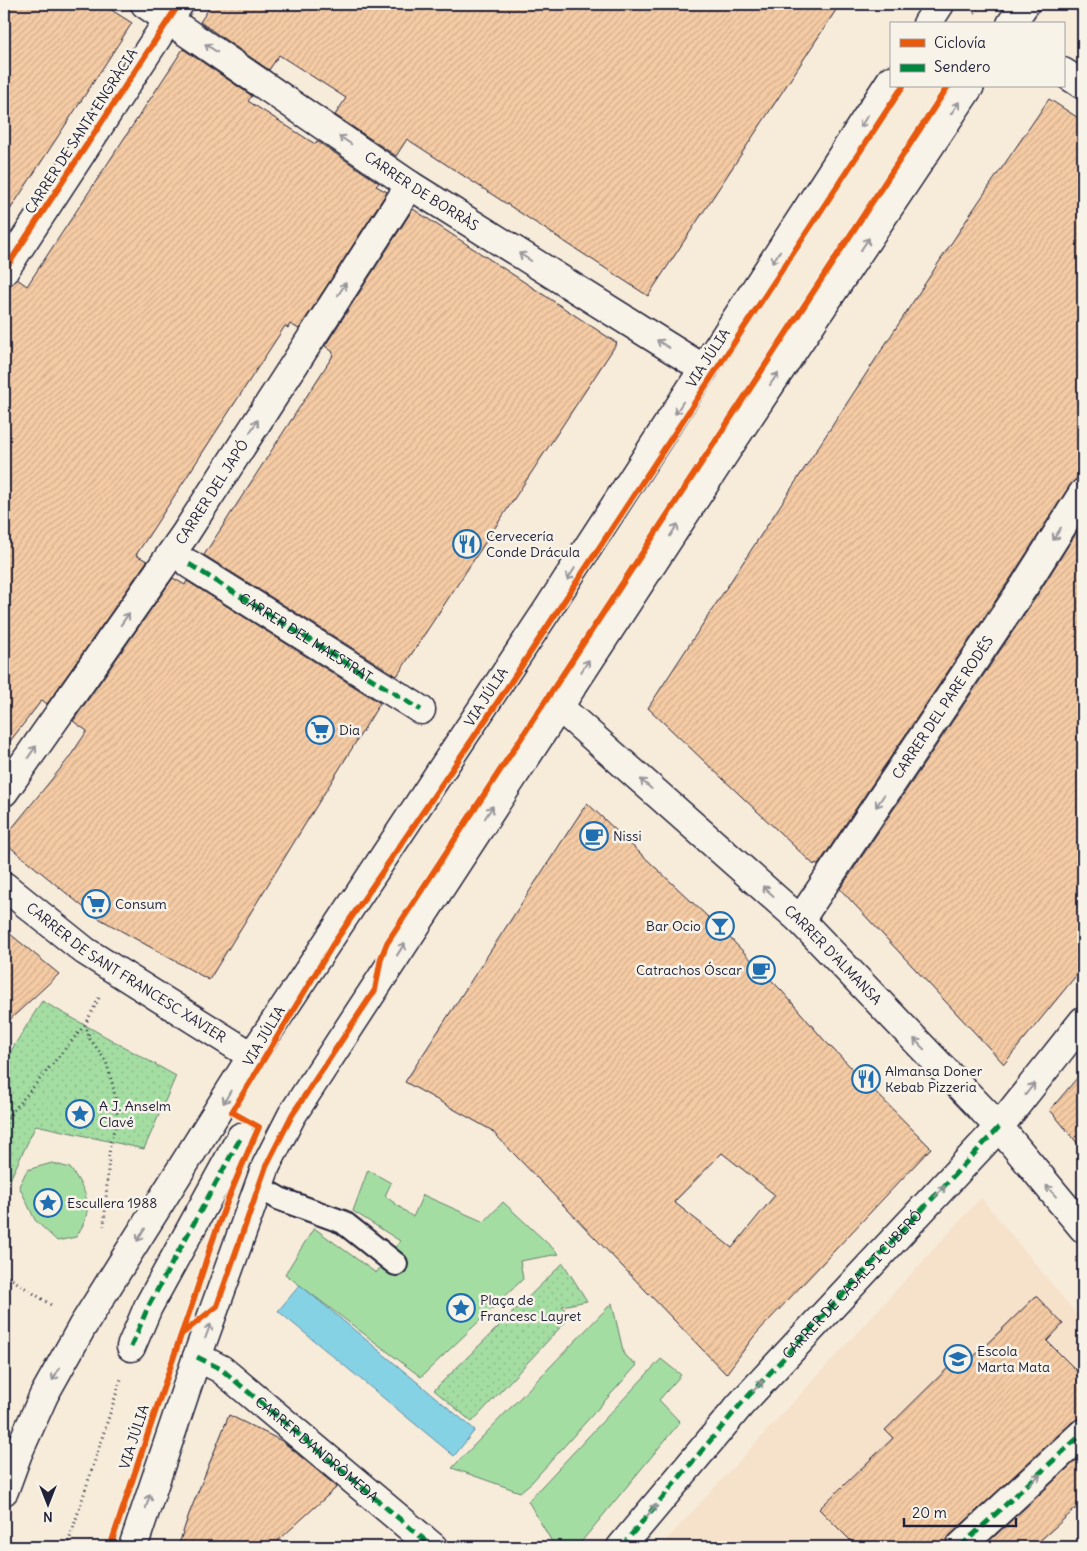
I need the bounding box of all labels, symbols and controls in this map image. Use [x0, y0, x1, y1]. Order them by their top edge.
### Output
legend [890, 22, 1064, 88]
text: Ciclovía [934, 33, 986, 52]
one-way arrow [204, 43, 218, 54]
street label: CARRER DE SANTA ENGRÀCIA [21, 45, 141, 217]
text: Sendero [934, 57, 990, 76]
one-way arrow [950, 102, 960, 116]
one-way arrow [859, 113, 869, 127]
one-way arrow [338, 135, 352, 145]
street label: CARRER DE BORRÀS [361, 148, 482, 235]
one-way arrow [860, 237, 870, 251]
one-way arrow [771, 250, 781, 264]
one-way arrow [519, 252, 533, 262]
one-way arrow [337, 282, 348, 296]
street label: VIA JÚLIA [682, 325, 734, 391]
one-way arrow [656, 338, 670, 348]
one-way arrow [769, 372, 779, 386]
one-way arrow [674, 401, 684, 415]
one-way arrow [250, 419, 260, 433]
street label: CARRER DEL JAPÓ [171, 436, 252, 548]
one-way arrow [669, 523, 679, 537]
place label: Cervecería Conde Drácula [486, 527, 580, 561]
one-way arrow [1052, 527, 1062, 541]
restaurant icon: Cervecería Conde Drácula [452, 529, 482, 559]
one-way arrow [566, 567, 576, 581]
street label: CARRER DEL MAESTRAT [236, 589, 376, 686]
one-way arrow [120, 612, 130, 626]
street label: CARRER DEL PARE RODÉS [888, 632, 997, 783]
one-way arrow [580, 659, 590, 673]
street label: VIA JÚLIA [460, 664, 512, 730]
supermarket icon: Dia [305, 715, 335, 745]
place label: Dia [339, 721, 360, 739]
one-way arrow [27, 745, 37, 759]
one-way arrow [640, 778, 653, 790]
one-way arrow [875, 793, 885, 807]
one-way arrow [483, 805, 494, 819]
cafe icon: Nissi [579, 821, 609, 851]
place label: Nissi [613, 827, 642, 845]
one-way arrow [762, 886, 775, 897]
supermarket icon: Consum [81, 889, 111, 919]
place label: Consum [115, 895, 167, 913]
street label: CARRER DE SANT FRANCESC XAVIER [23, 898, 230, 1046]
street label: CARRER D'ALMANSA [780, 901, 885, 1008]
bar icon: Bar Ocio [705, 911, 735, 941]
place label: Bar Ocio [646, 917, 701, 935]
one-way arrow [396, 942, 406, 956]
cafe icon: Catrachos Óscar [746, 955, 776, 985]
place label: Catrachos Óscar [636, 961, 742, 979]
street label: VIA JÚLIA [239, 1003, 289, 1069]
one-way arrow [913, 1038, 925, 1051]
place label: Almansa Doner Kebab Pizzeria [885, 1062, 983, 1096]
restaurant icon: Almansa Doner Kebab Pizzeria [851, 1064, 881, 1094]
one-way arrow [1024, 1083, 1035, 1096]
one-way arrow [222, 1090, 232, 1104]
place label: A J. Anselm Clavé [99, 1097, 171, 1131]
place icon: A J. Anselm Clavé [65, 1099, 95, 1129]
one-way arrow [934, 1184, 946, 1197]
one-way arrow [1046, 1184, 1057, 1197]
place icon: Escullera 1988 [33, 1188, 63, 1218]
place label: Escullera 1988 [67, 1194, 157, 1212]
street label: CARRER DE CASALS I CUBERÓ [779, 1206, 926, 1363]
one-way arrow [135, 1228, 146, 1242]
place label: Plaça de Francesc Layret [480, 1291, 581, 1325]
place icon: Plaça de Francesc Layret [446, 1293, 476, 1323]
one-way arrow [203, 1324, 213, 1339]
place label: Escola Marta Mata [977, 1342, 1050, 1376]
school or university icon: Escola Marta Mata [943, 1344, 973, 1374]
one-way arrow [51, 1366, 61, 1380]
one-way arrow [752, 1380, 764, 1393]
street label: CARRER D'ANDRÒMEDA [252, 1393, 382, 1506]
street label: VIA JÚLIA [115, 1402, 153, 1472]
one-way arrow [1028, 1473, 1041, 1485]
north arrow [22, 1478, 72, 1528]
one-way arrow [143, 1493, 153, 1509]
scale bar [904, 1496, 1017, 1528]
text: 20 m [912, 1503, 947, 1522]
one-way arrow [646, 1504, 657, 1517]
text: N [43, 1508, 53, 1526]

